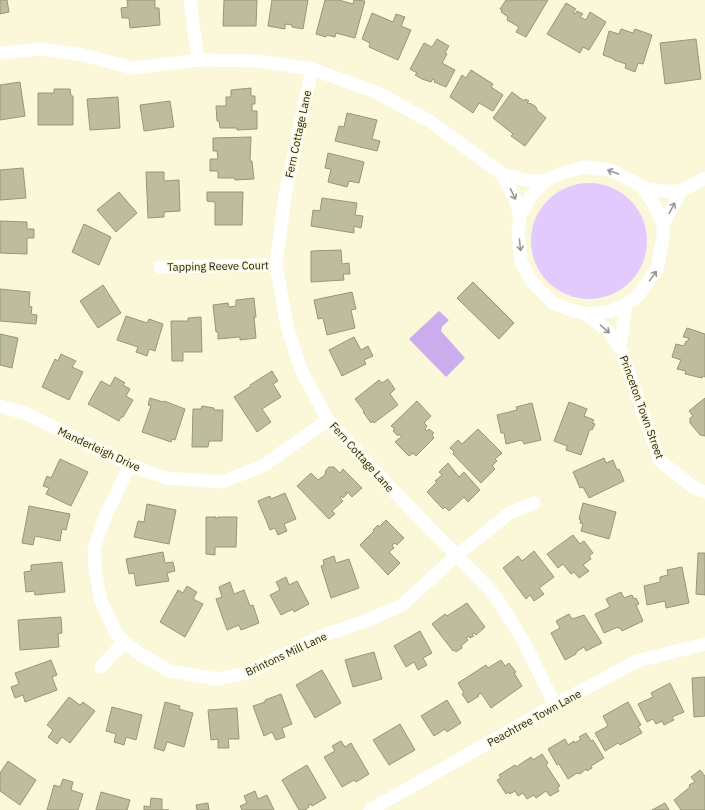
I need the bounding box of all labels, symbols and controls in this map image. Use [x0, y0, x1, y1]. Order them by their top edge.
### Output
street label: Fern Cottage Lane [282, 89, 314, 179]
one-way arrow [606, 168, 619, 175]
one-way arrow [510, 188, 517, 200]
one-way arrow [668, 202, 676, 214]
one-way arrow [516, 239, 523, 252]
street label: Tapping Reeve Court [167, 258, 269, 274]
one-way arrow [648, 271, 657, 282]
one-way arrow [599, 324, 609, 333]
street label: Princeton Town Street [617, 353, 667, 461]
street label: Fern Cottage Lane [327, 419, 397, 495]
street label: Manderleigh Drive [55, 424, 143, 474]
street label: Brintons Mill Lane [243, 629, 329, 679]
street label: Peachtree Town Lane [485, 686, 583, 750]

